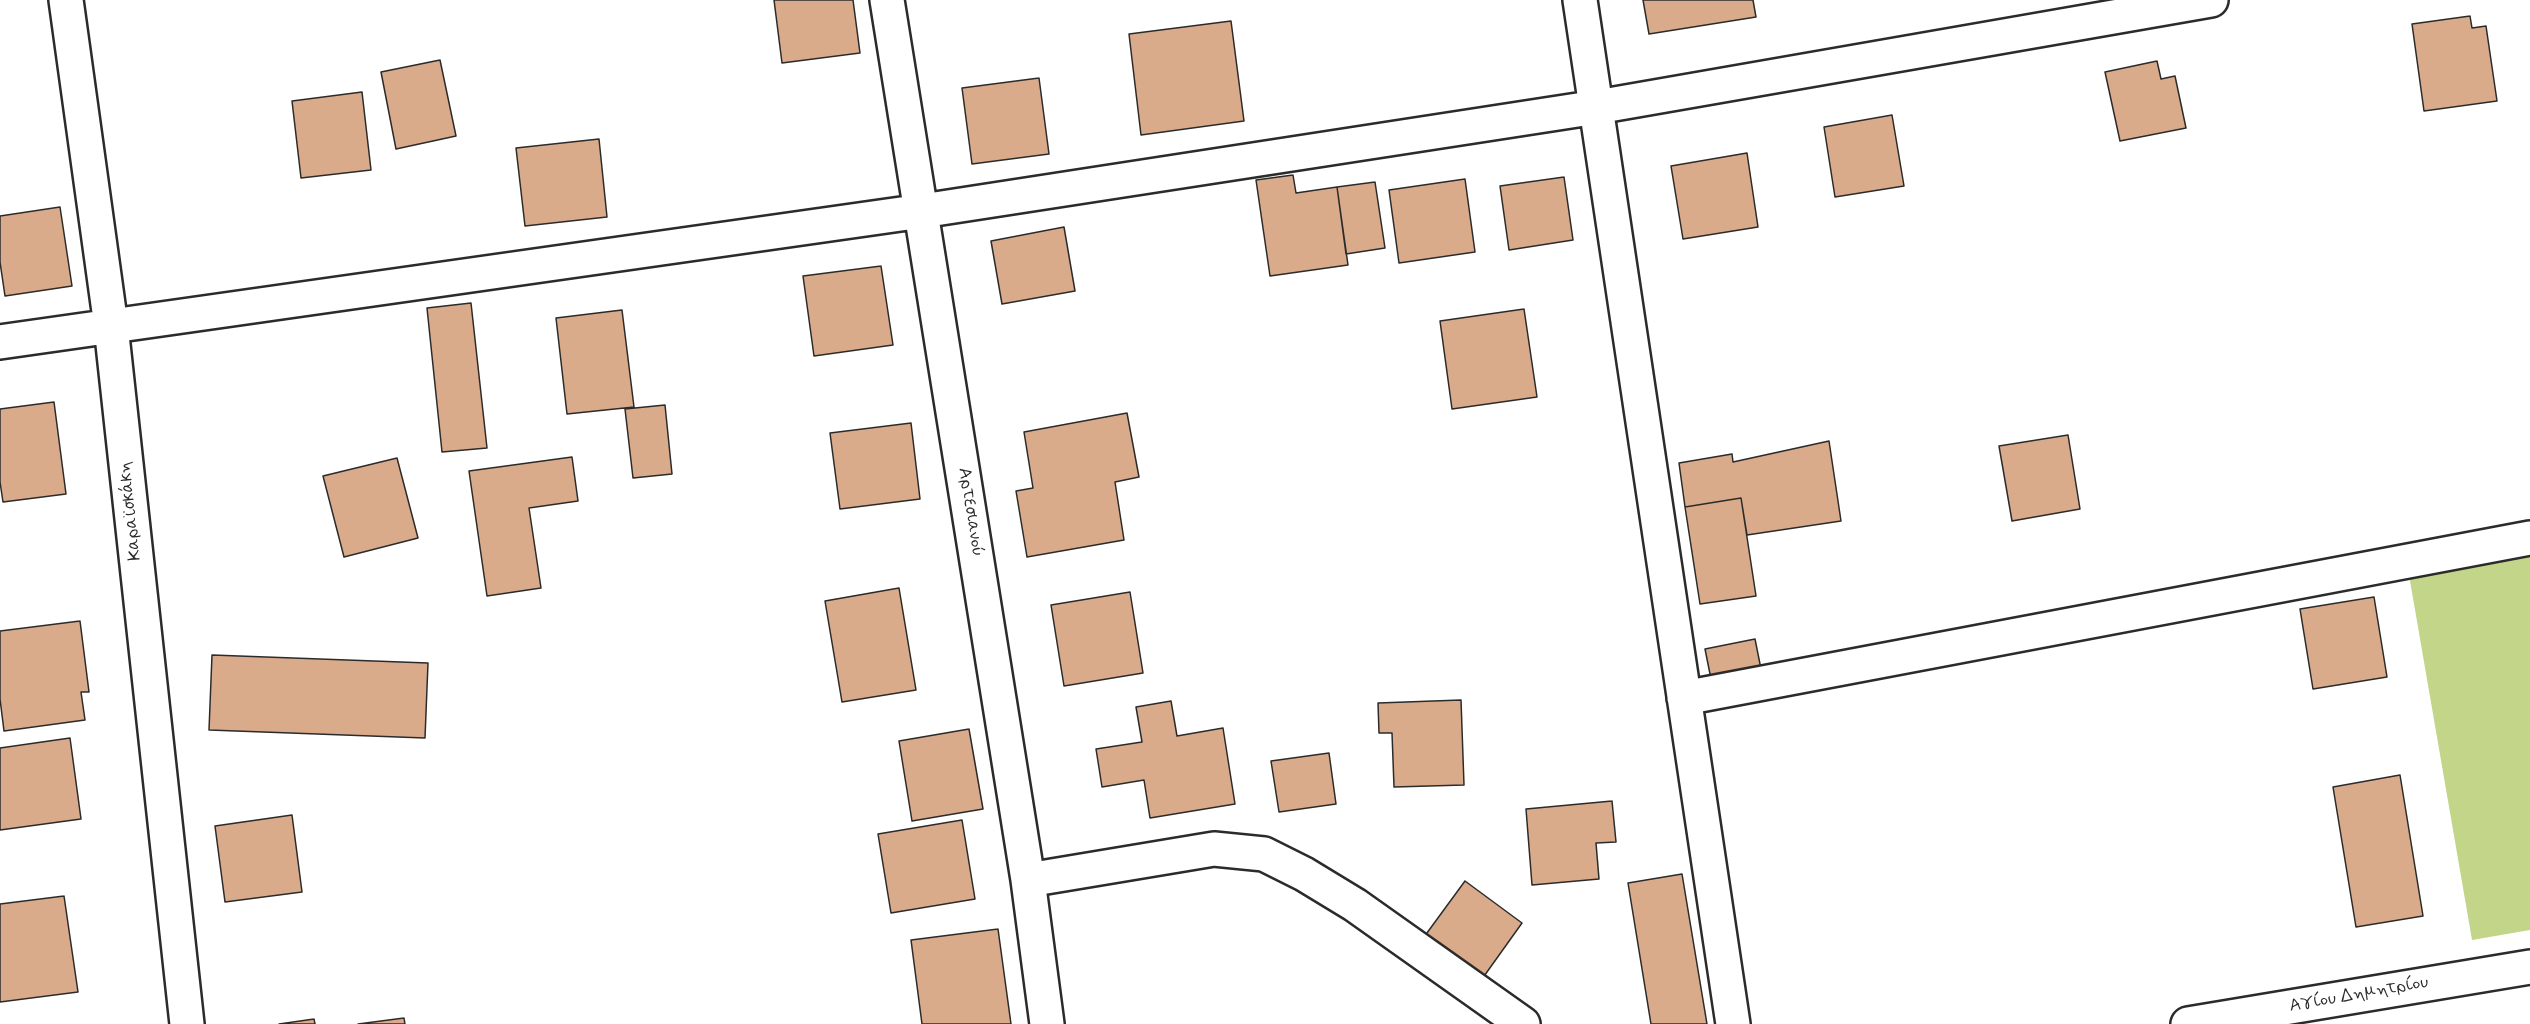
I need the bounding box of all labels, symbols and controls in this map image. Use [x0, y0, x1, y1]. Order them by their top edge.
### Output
street label: Καραϊσκάκη [115, 460, 147, 562]
street label: Αρτεσιανού [952, 466, 988, 558]
street label: Αγίου Δημητρίου [2288, 972, 2430, 1018]

